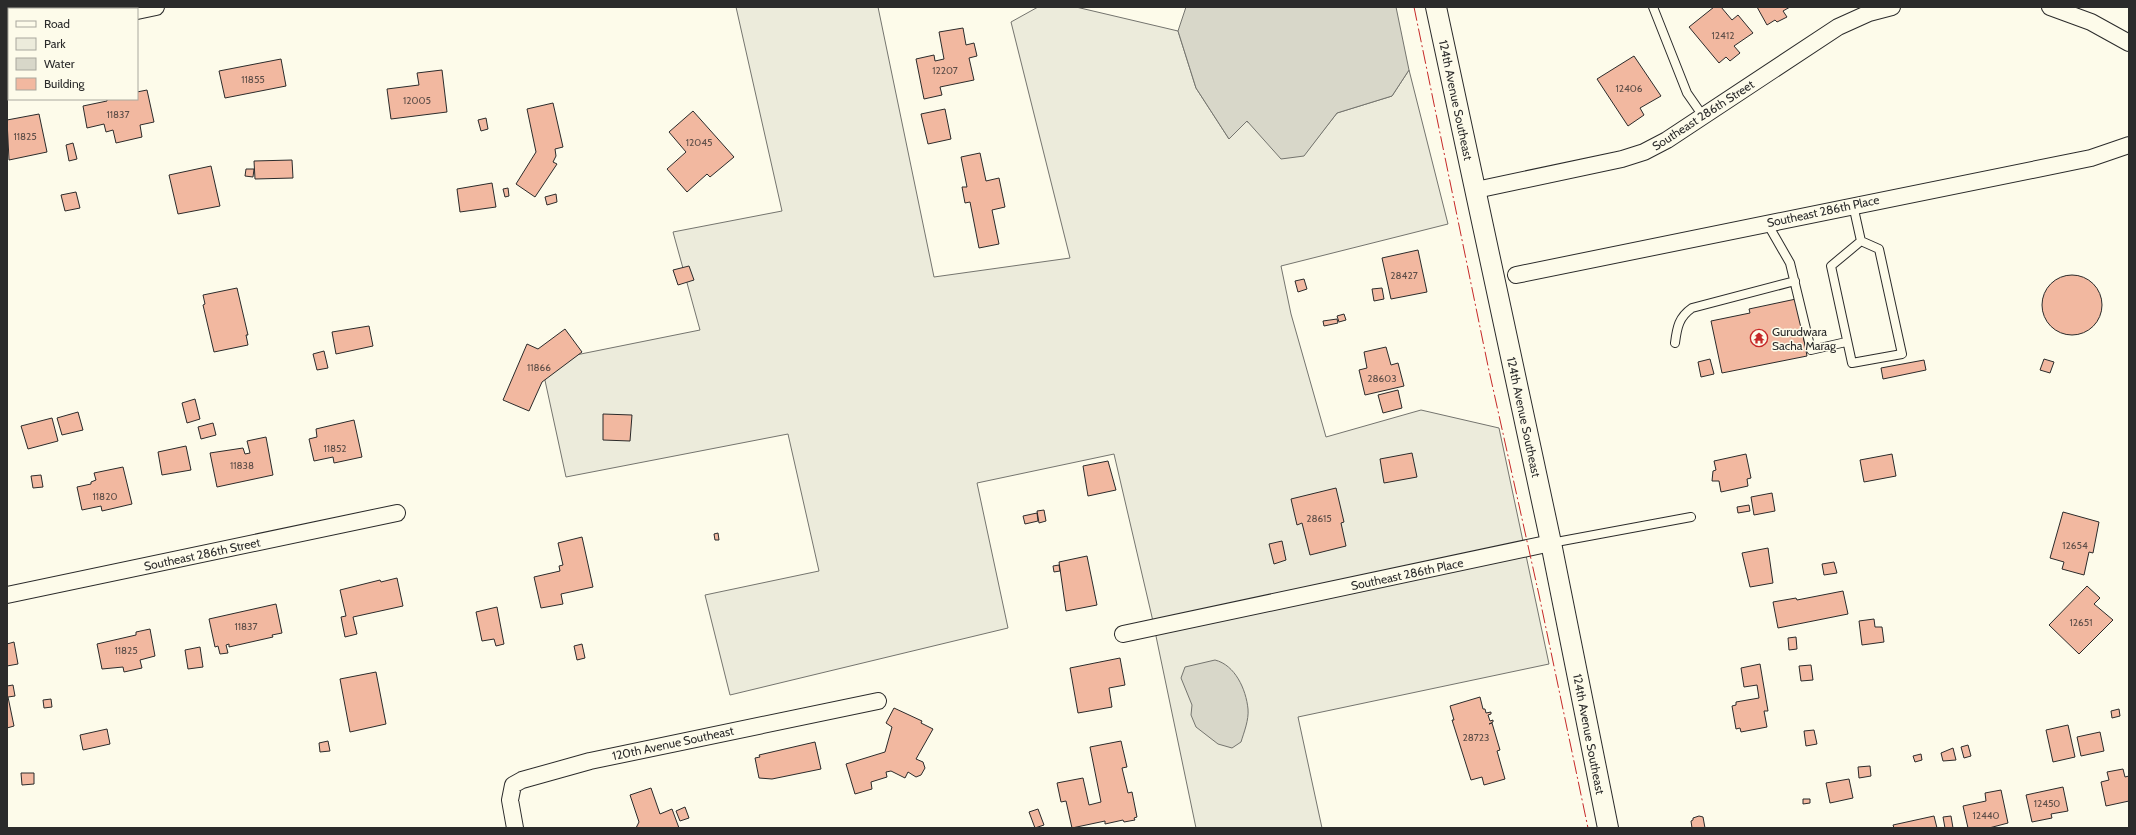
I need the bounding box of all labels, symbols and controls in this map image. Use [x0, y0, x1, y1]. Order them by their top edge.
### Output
legend [8, 8, 138, 100]
text: Road [44, 16, 70, 31]
house number: 12412 [1712, 29, 1734, 42]
text: Park [44, 36, 66, 51]
street label: 124th Avenue Southeast [1436, 39, 1476, 161]
text: Water [44, 56, 75, 71]
house number: 12207 [932, 64, 958, 77]
house number: 11855 [241, 73, 265, 86]
text: Building [44, 76, 86, 91]
street label: Southeast 286th Street [1649, 76, 1757, 154]
house number: 12406 [1616, 82, 1643, 95]
house number: 12005 [403, 94, 431, 107]
house number: 11837 [106, 108, 130, 121]
house number: 11825 [13, 130, 37, 143]
house number: 12045 [686, 136, 712, 149]
street label: Southeast 286th Place [1765, 192, 1881, 230]
house number: 28427 [1390, 269, 1418, 282]
place label: Gurudwara Sacha Marag [1772, 324, 1837, 353]
temple icon: Gurudwara Sacha Marag [1749, 328, 1769, 348]
street label: 124th Avenue Southeast [1504, 356, 1544, 478]
house number: 11866 [527, 361, 551, 374]
house number: 28603 [1367, 372, 1397, 385]
house number: 11852 [323, 442, 347, 455]
house number: 11838 [230, 459, 254, 472]
house number: 11820 [93, 490, 117, 503]
house number: 28615 [1306, 512, 1332, 525]
street label: Southeast 286th Street [142, 534, 262, 574]
house number: 12654 [2062, 539, 2088, 552]
street label: Southeast 286th Place [1349, 555, 1465, 593]
house number: 12651 [2070, 616, 2092, 629]
house number: 11837 [234, 620, 258, 633]
house number: 11825 [114, 644, 138, 657]
street label: 124th Avenue Southeast [1570, 672, 1608, 796]
street label: 120th Avenue Southeast [611, 723, 735, 763]
house number: 28723 [1463, 731, 1489, 744]
house number: 12450 [2034, 797, 2060, 810]
house number: 12440 [1972, 809, 2000, 822]

